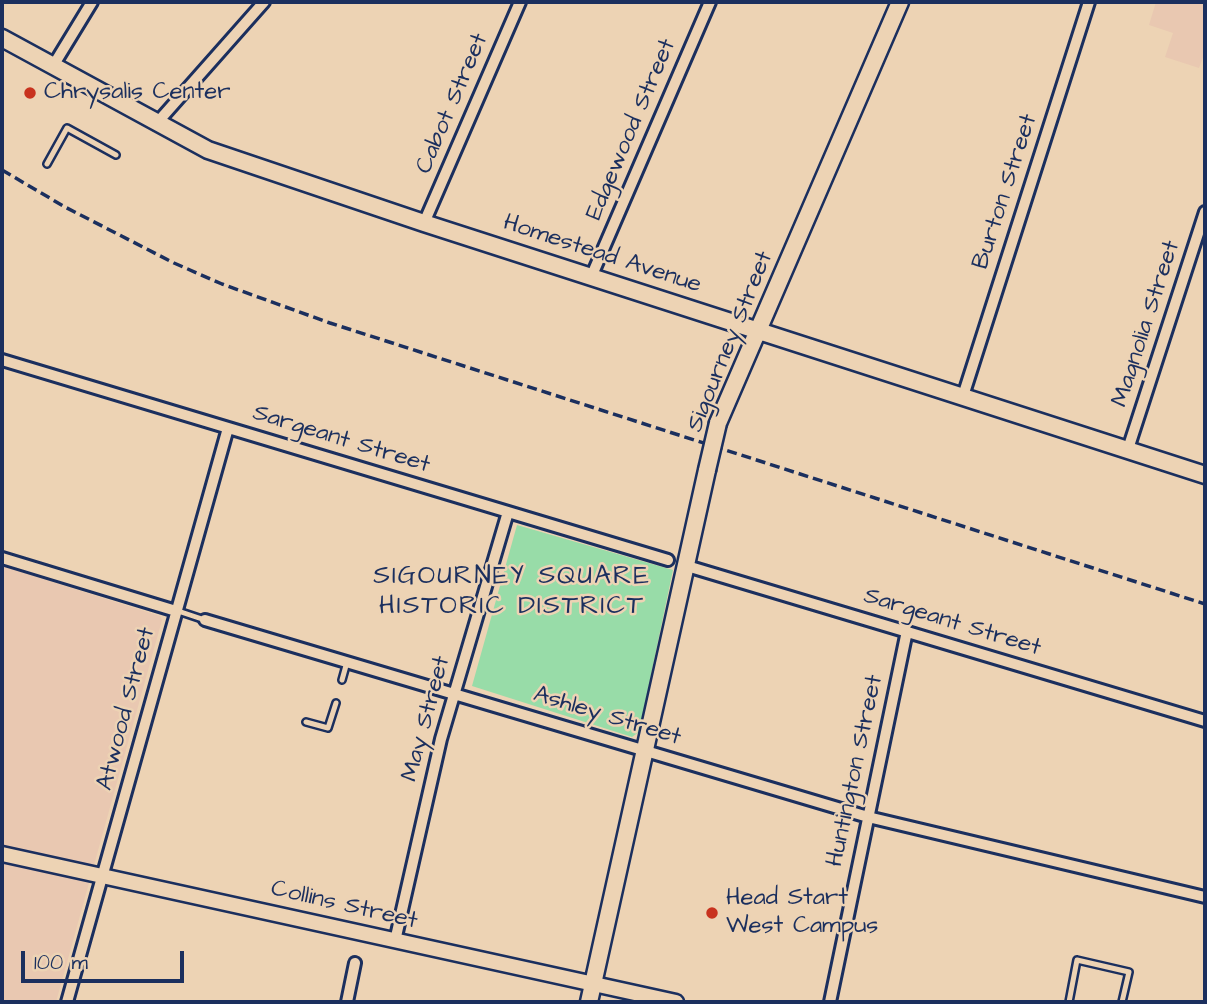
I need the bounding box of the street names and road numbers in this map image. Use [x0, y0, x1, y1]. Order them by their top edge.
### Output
street label: Cabot Street [411, 30, 495, 178]
street label: Edgewood Street [581, 35, 683, 225]
street label: Burton Street [967, 111, 1045, 273]
street label: Homestead Avenue [499, 209, 705, 301]
street label: Magnolia Street [1107, 237, 1187, 411]
street label: Sigourney Street [682, 248, 780, 436]
street label: Sargeant Street [249, 399, 433, 481]
street label: Sargeant Street [860, 582, 1044, 664]
street label: Atwood Street [91, 624, 163, 794]
street label: May Street [396, 653, 458, 785]
street label: Huntington Street [822, 672, 890, 870]
street label: Ashley Street [530, 681, 684, 753]
street label: Collins Street [268, 875, 420, 937]

